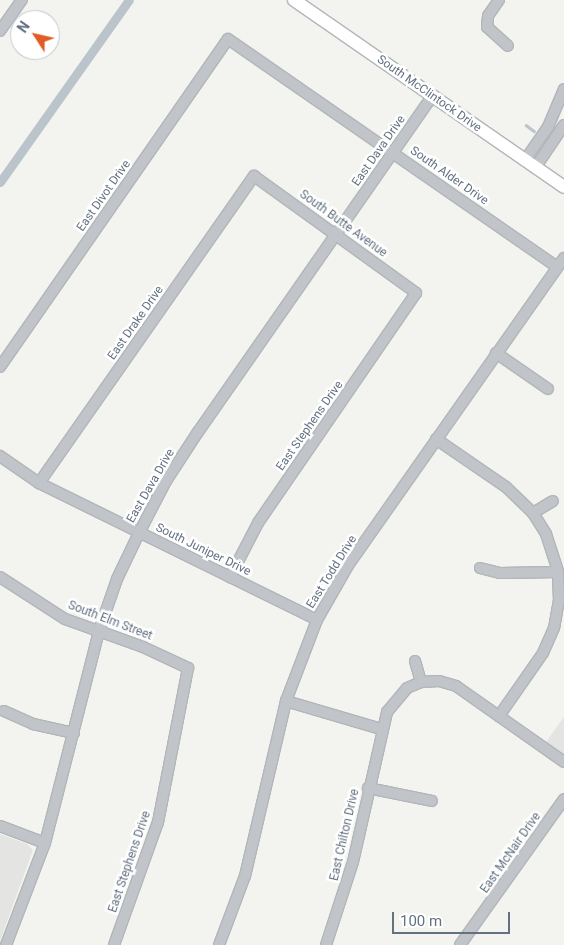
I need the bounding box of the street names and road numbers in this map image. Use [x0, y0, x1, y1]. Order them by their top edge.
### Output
street label: South McClintock Drive [374, 53, 484, 135]
street label: East Dava Drive [349, 113, 409, 189]
street label: South Alder Drive [407, 144, 491, 208]
street label: East Divot Drive [74, 158, 134, 234]
street label: South Butte Avenue [296, 187, 390, 261]
street label: East Drake Drive [105, 283, 167, 363]
street label: East Stephens Drive [274, 378, 346, 474]
street label: East Dava Drive [124, 446, 178, 526]
street label: South Juniper Drive [153, 521, 253, 579]
street label: East Todd Drive [304, 533, 360, 611]
street label: South Elm Street [66, 598, 154, 644]
street label: East Chilton Drive [327, 788, 363, 882]
street label: East Stephens Drive [106, 809, 154, 915]
street label: East McNair Drive [478, 810, 544, 896]

